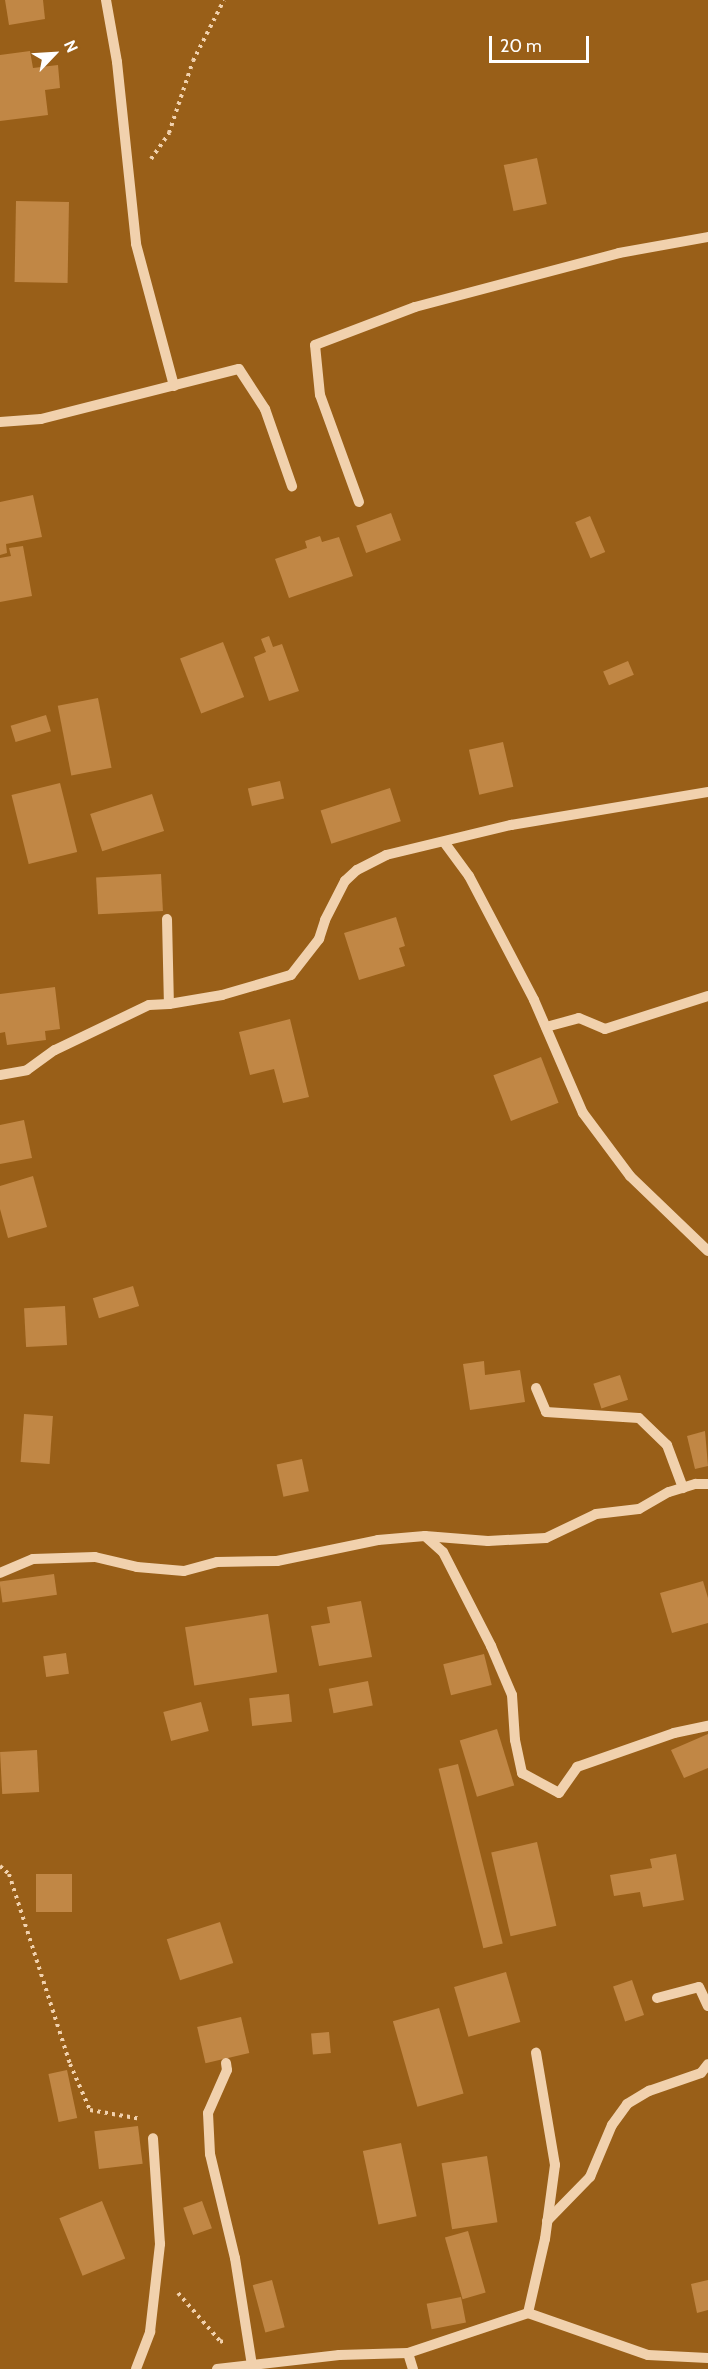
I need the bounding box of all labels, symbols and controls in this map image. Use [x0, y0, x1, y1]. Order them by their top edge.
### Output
north arrow [24, 24, 84, 84]
scale bar [492, 24, 592, 62]
text: 20 m [500, 35, 542, 57]
text: N [60, 37, 82, 55]

